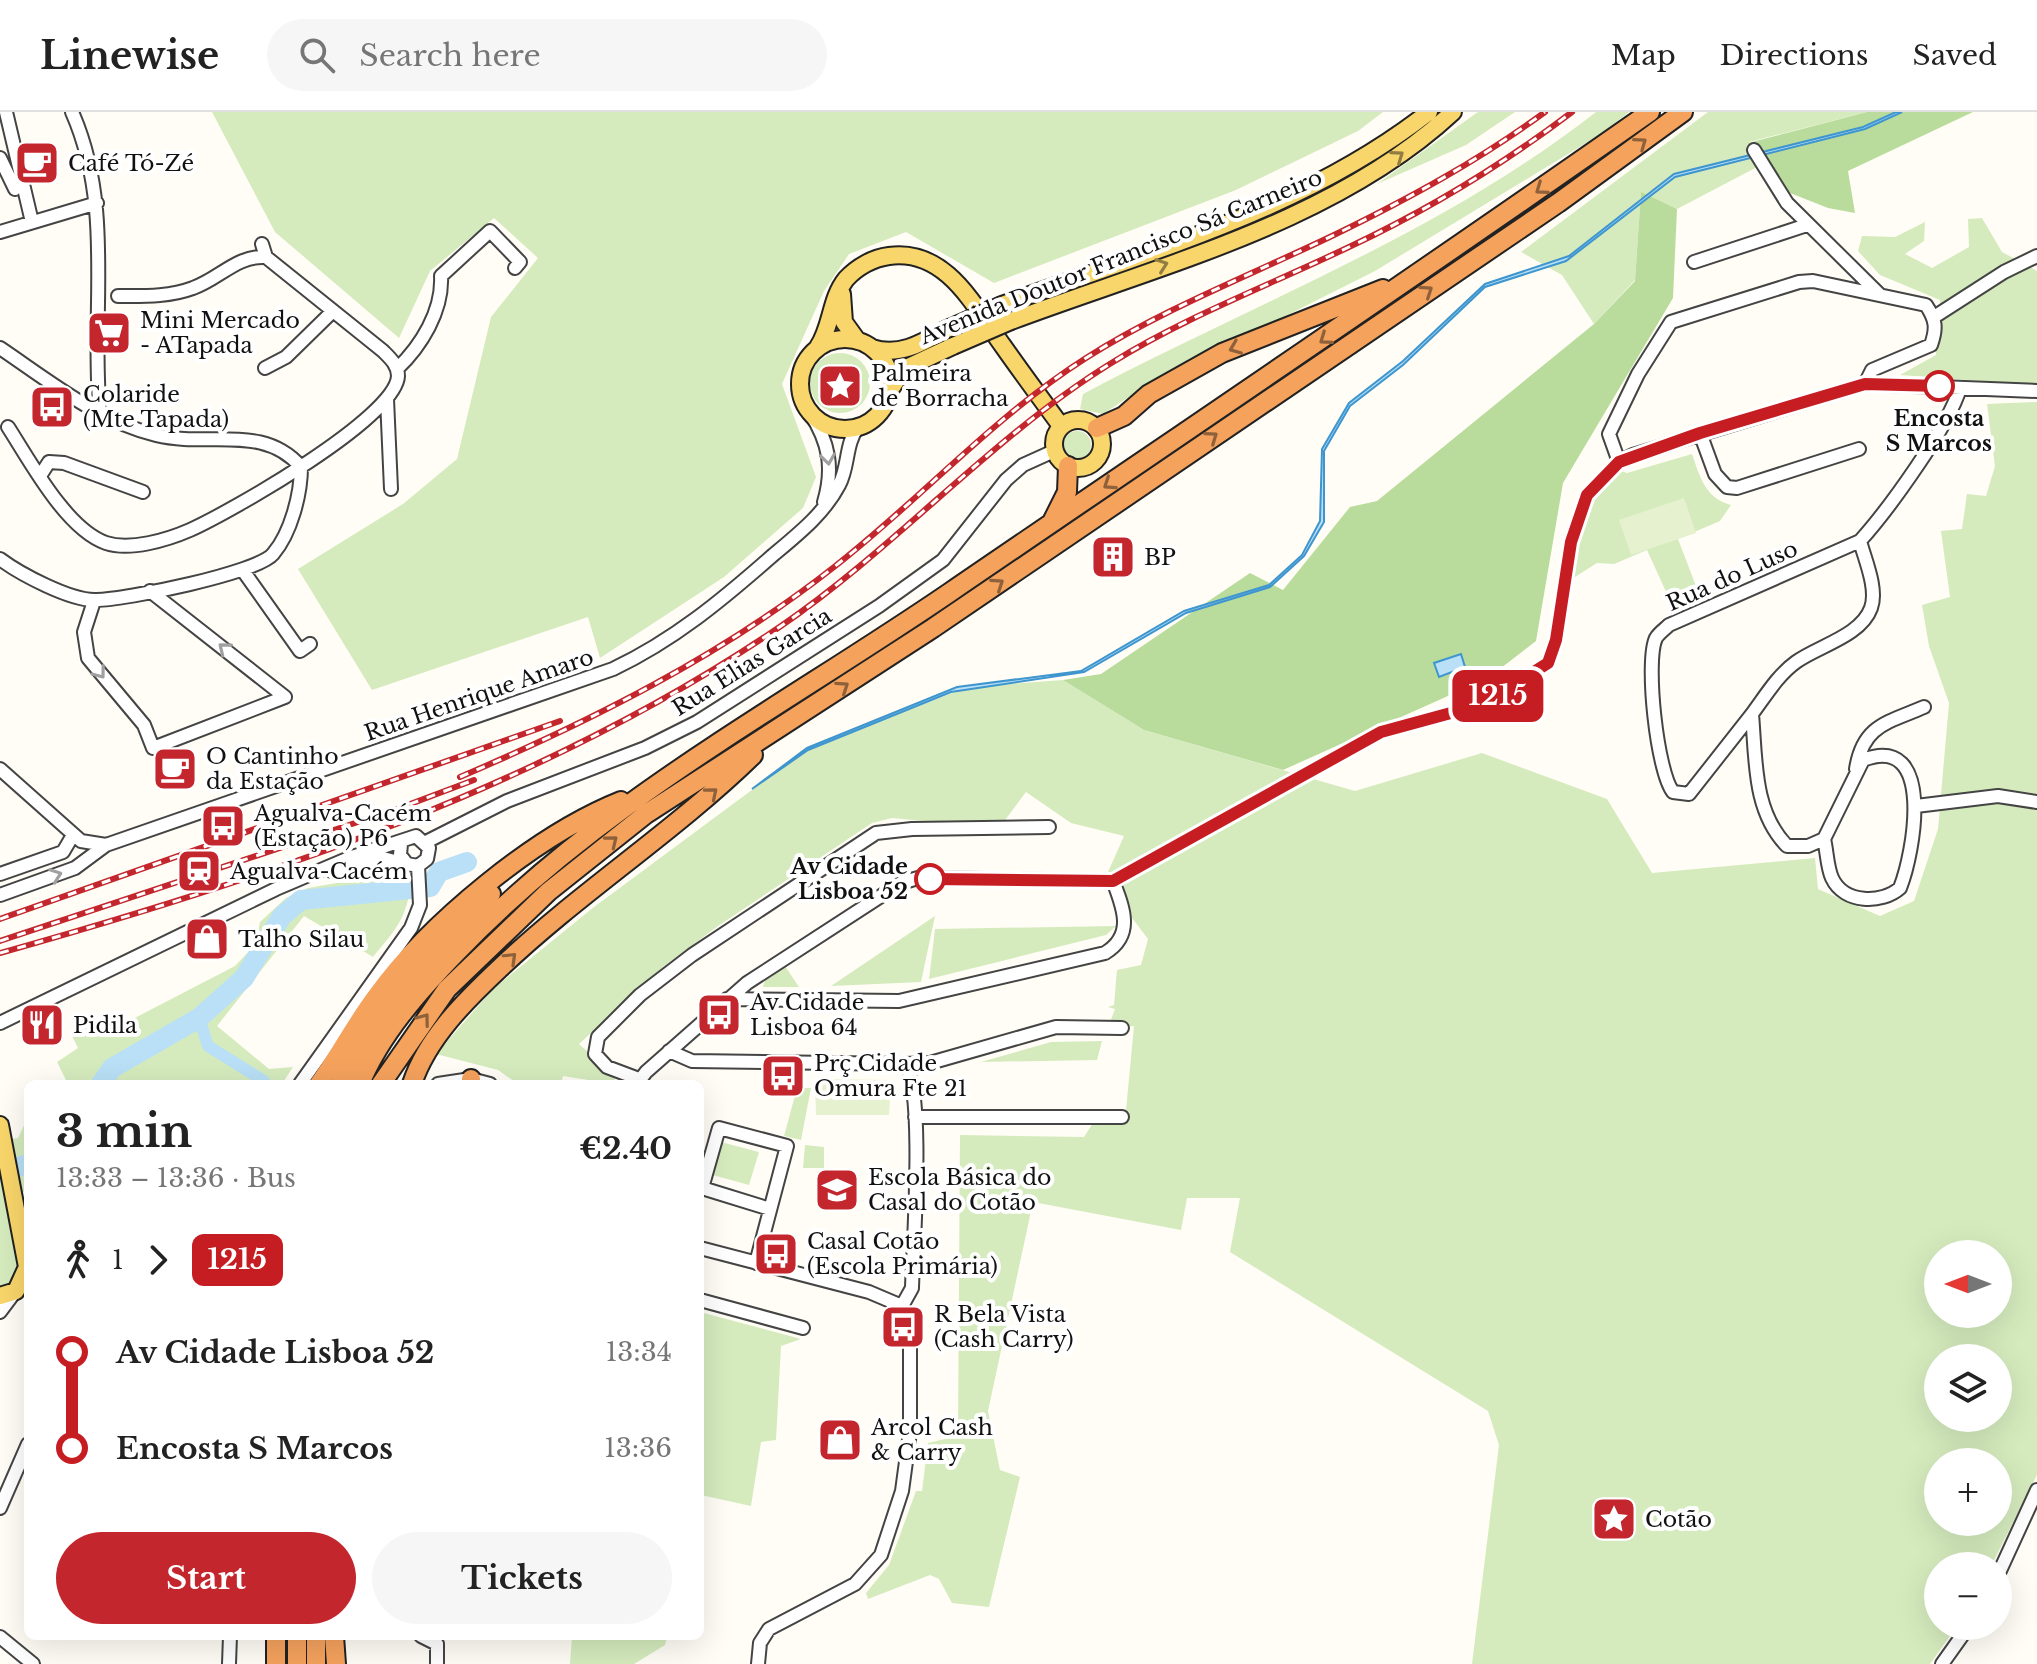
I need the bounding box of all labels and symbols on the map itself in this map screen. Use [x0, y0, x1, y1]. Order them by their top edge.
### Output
one-way arrow [1632, 138, 1647, 153]
cafe icon: Café Tó-Zé [13, 139, 61, 187]
place label: Café Tó-Zé [68, 150, 194, 177]
one-way arrow [1389, 151, 1403, 166]
street label: Avenida Doutor Francisco Sá Carneiro [915, 164, 1326, 351]
one-way arrow [1535, 179, 1549, 194]
one-way arrow [1155, 258, 1169, 274]
one-way arrow [1419, 286, 1433, 301]
place label: Mini Mercado - ATapada [140, 307, 300, 359]
supermarket icon: Mini Mercado - ATapada [85, 309, 133, 357]
one-way arrow [1319, 329, 1333, 344]
one-way arrow [1229, 338, 1243, 354]
place label: Palmeira de Borracha [871, 360, 1009, 412]
place icon: Palmeira de Borracha [816, 362, 864, 410]
marker: Encosta S Marcos [1924, 371, 1954, 401]
place label: Colaride (Mte Tapada) [83, 381, 229, 433]
bus stop icon: Colaride (Mte Tapada) [28, 383, 76, 431]
place label: Encosta S Marcos [1886, 405, 1992, 457]
one-way arrow [1204, 432, 1218, 447]
one-way arrow [819, 452, 836, 466]
one-way arrow [1103, 474, 1118, 489]
building icon: BP [1089, 533, 1137, 581]
street label: Rua do Luso [1662, 535, 1802, 617]
place label: BP [1144, 544, 1176, 571]
one-way arrow [989, 579, 1003, 594]
street label: Rua Elias Garcia [667, 602, 837, 722]
one-way arrow [219, 643, 233, 658]
street label: Rua Henrique Amaro [361, 643, 597, 747]
one-way arrow [90, 664, 104, 679]
line badge: 1215 [1442, 670, 1554, 722]
one-way arrow [835, 682, 849, 697]
place label: O Cantinho da Estação [206, 743, 339, 795]
cafe icon: O Cantinho da Estação [151, 745, 199, 793]
one-way arrow [703, 788, 718, 803]
place label: Agualva-Cacém (Estação) P6 [253, 800, 432, 852]
bus stop icon: Agualva-Cacém (Estação) P6 [199, 802, 247, 850]
one-way arrow [603, 836, 618, 850]
station icon: Agualva-Cacém [175, 847, 223, 895]
place label: Av Cidade Lisboa 52 [789, 853, 908, 905]
place label: Agualva-Cacém [229, 858, 408, 885]
marker: Av Cidade Lisboa 52 [915, 864, 945, 894]
one-way arrow [48, 868, 62, 885]
shop icon: Talho Silau [183, 915, 231, 963]
place label: Talho Silau [238, 926, 365, 953]
one-way arrow [502, 952, 516, 967]
place label: Av Cidade Lisboa 64 [749, 989, 864, 1041]
bus stop icon: Av Cidade Lisboa 64 [695, 991, 743, 1039]
restaurant icon: Pidila [18, 1001, 66, 1049]
place label: Pidila [73, 1012, 138, 1039]
one-way arrow [414, 1013, 428, 1028]
place label: Prç Cidade Omura Fte 21 [814, 1050, 967, 1102]
bus stop icon: Prç Cidade Omura Fte 21 [759, 1052, 807, 1100]
place label: Escola Básica do Casal do Cotão [868, 1164, 1051, 1216]
school or university icon: Escola Básica do Casal do Cotão [813, 1166, 861, 1214]
place label: Casal Cotão (Escola Primária) [807, 1228, 998, 1280]
bus stop icon: Casal Cotão (Escola Primária) [752, 1230, 800, 1278]
north arrow [1924, 1240, 2012, 1328]
place label: R Bela Vista (Cash Carry) [934, 1301, 1074, 1353]
bus stop icon: R Bela Vista (Cash Carry) [879, 1303, 927, 1351]
place label: Arcol Cash & Carry [870, 1414, 993, 1466]
shop icon: Arcol Cash & Carry [816, 1416, 864, 1464]
place icon: Cotão [1590, 1495, 1638, 1543]
place label: Cotão [1645, 1506, 1712, 1533]

